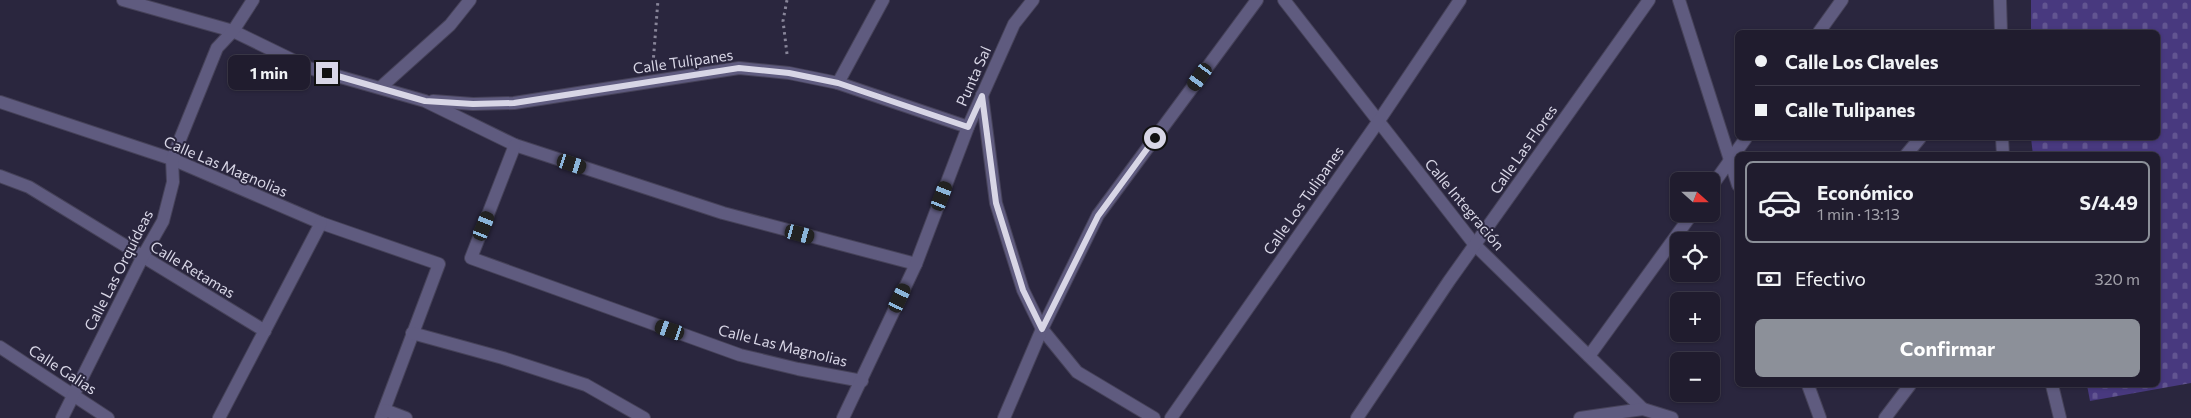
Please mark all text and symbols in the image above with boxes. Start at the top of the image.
street label: Punta Sal [952,43,994,109]
street label: Calle Tulipanes [632,45,734,77]
text: Calle Los Claveles [1785,50,1939,73]
callout: 1 min [227,56,310,90]
car [1185,60,1214,94]
route end [316,62,338,84]
text: 1 min [250,63,288,82]
text: Calle Tulipanes [1785,98,1915,121]
street label: Calle Las Flores [1486,101,1560,197]
route start [1144,127,1166,149]
street label: Calle Las Magnolias [161,132,291,200]
street label: Calle Los Tulipanes [1259,142,1347,258]
car [555,152,588,176]
street label: Calle Integración [1421,155,1509,253]
north arrow [1670,172,1720,222]
map controls [1670,172,1720,402]
car [929,179,954,213]
icon: car [1757,180,1802,225]
text: Económico [1817,181,1914,204]
text: S/4.49 [2080,191,2138,214]
text: 1 min · 13:13 [1817,204,1900,223]
street label: Calle Las Orquídeas [80,207,156,333]
car [471,209,496,243]
car [783,223,816,245]
button: locate [1670,232,1720,282]
street label: Calle Retamas [147,237,239,301]
icon: cash [1755,265,1783,293]
text: Efectivo [1795,267,1866,290]
text: 320 m [2095,269,2140,288]
car [886,281,913,315]
button: + [1670,292,1720,342]
car [653,318,686,342]
button: Confirmar [1755,319,2140,377]
street label: Calle Las Magnolias [716,320,850,370]
street label: Calle Galias [26,340,101,398]
button: − [1670,352,1720,402]

